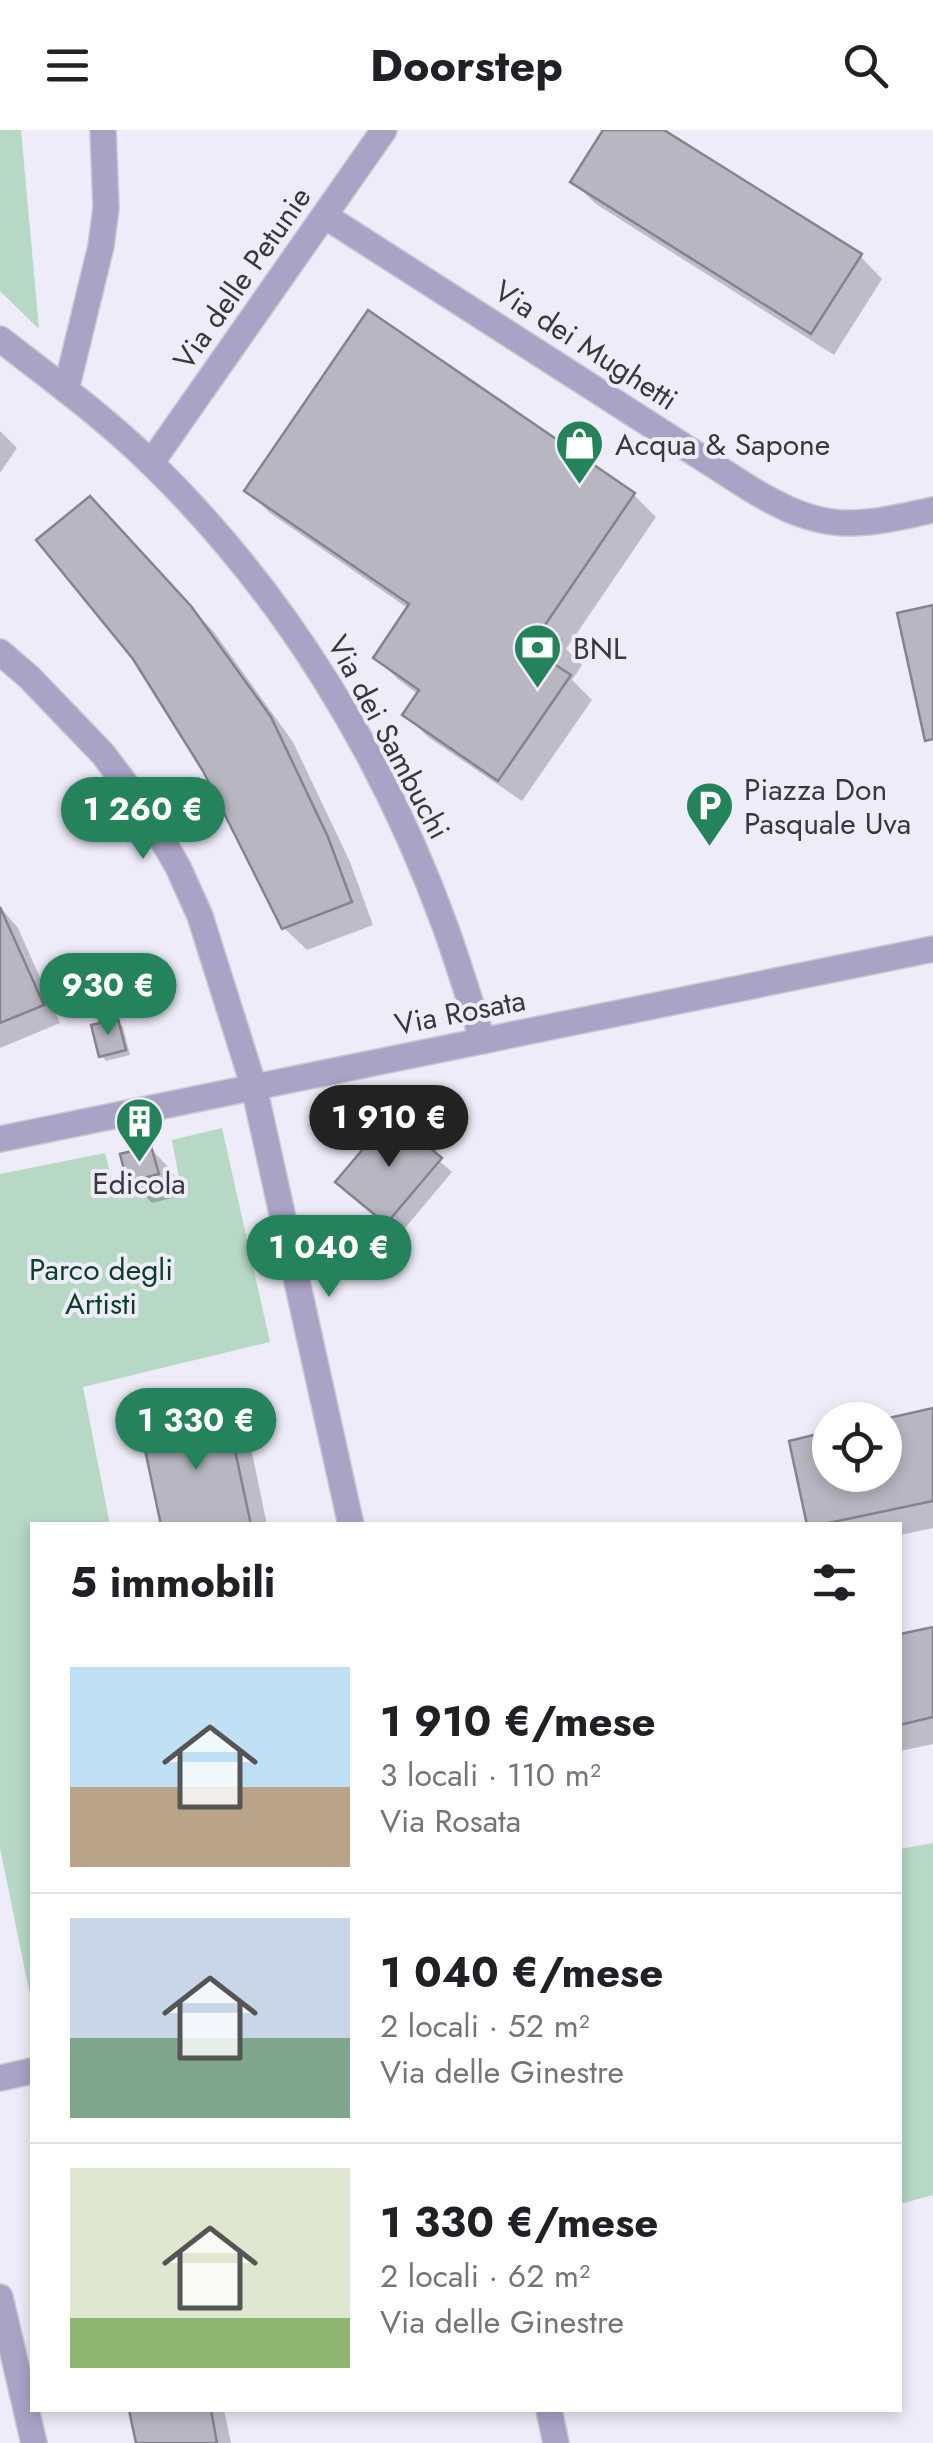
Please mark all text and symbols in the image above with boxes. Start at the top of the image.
text: Doorstep [370,33,563,98]
icon: menu [40,38,95,93]
icon: search [838,38,893,93]
street label: Via delle Petunie [163,178,321,378]
street label: Via dei Mughetti [486,270,686,420]
shop icon: Acqua & Sapone [554,418,606,486]
place label: Acqua & Sapone [615,423,830,466]
bank icon: BNL [512,622,564,690]
street label: Via dei Sambuchi [317,627,461,847]
place label: BNL [573,627,627,670]
place label: Piazza Don Pasquale Uva [744,768,911,845]
pin: 1 260 € [51,777,235,862]
parking icon: Piazza Don Pasquale Uva [683,780,735,848]
text: 1 260 € [83,786,203,832]
pin: 930 € [38,953,178,1038]
text: 930 € [61,962,155,1008]
street label: Via Rosata [391,978,529,1046]
pin: 1 910 € [297,1085,481,1170]
text: 1 910 € [331,1094,447,1140]
building icon: Edicola [113,1096,165,1164]
place label: Edicola [92,1162,186,1205]
pin: 1 040 € [237,1215,421,1300]
text: 1 040 € [268,1224,390,1270]
park label: Parco degli Artisti [29,1248,173,1325]
pin: 1 330 € [104,1388,288,1473]
text: 1 330 € [137,1397,255,1443]
map controls [812,1402,902,1492]
button: locate [812,1402,902,1492]
text: 5 immobili [70,1552,275,1613]
icon: filters [807,1555,862,1610]
text: 1 910 €/mese [380,1691,656,1752]
icon: home [150,1707,270,1827]
text: 3 locali · 110 m² [380,1752,601,1798]
text: Via Rosata [380,1798,521,1844]
text: 1 040 €/mese [380,1942,663,2003]
icon: home [150,1958,270,2078]
text: 2 locali · 52 m² [380,2003,590,2049]
text: Via delle Ginestre [380,2049,624,2095]
text: 1 330 €/mese [380,2192,658,2253]
icon: home [150,2208,270,2328]
text: 2 locali · 62 m² [380,2253,590,2299]
text: Via delle Ginestre [380,2299,624,2345]

